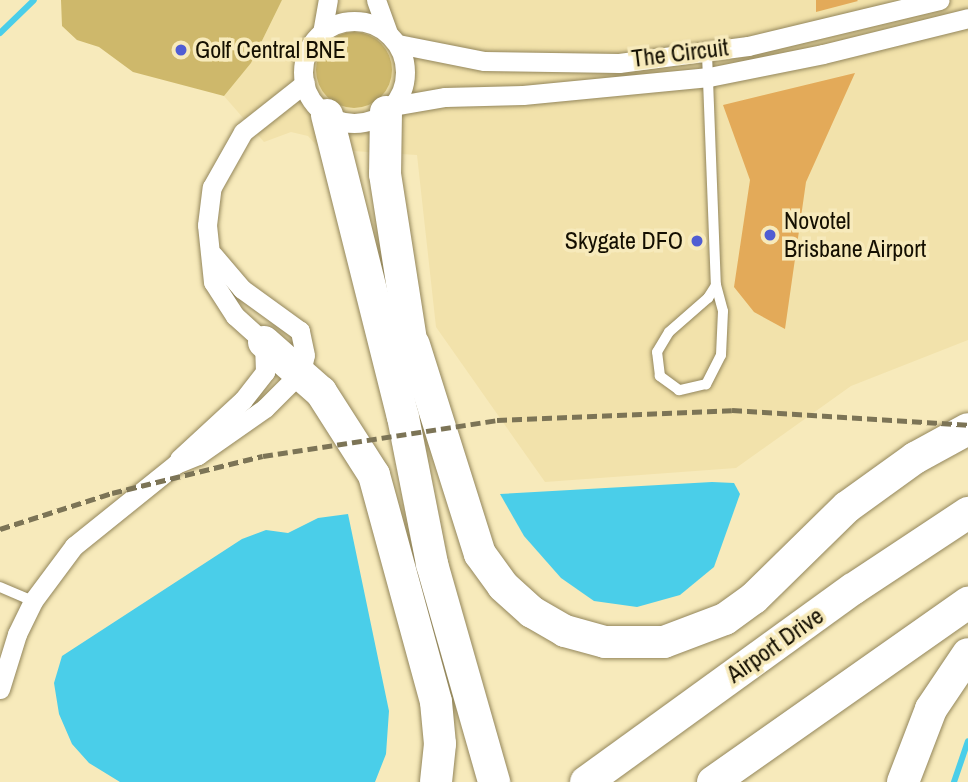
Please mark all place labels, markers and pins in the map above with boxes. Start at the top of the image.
place label: Golf Central BNE [195,36,346,64]
marker: Golf Central BNE [173,42,189,58]
place label: Novotel Brisbane Airport [784,207,927,263]
place label: Skygate DFO [565,227,683,255]
marker: Novotel Brisbane Airport [762,227,778,243]
marker: Skygate DFO [689,233,705,249]

